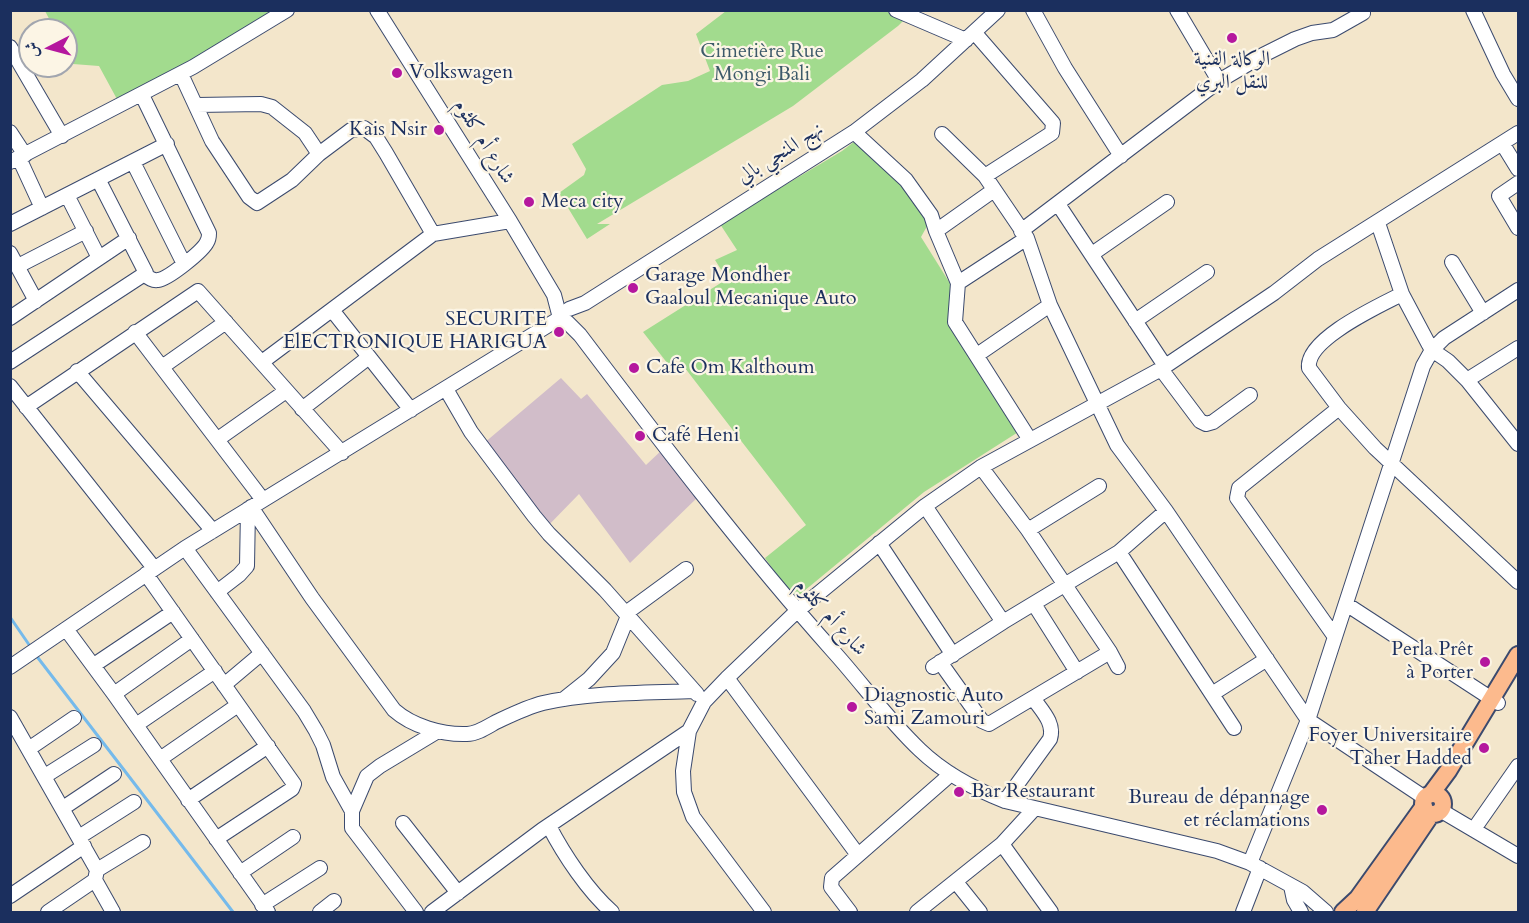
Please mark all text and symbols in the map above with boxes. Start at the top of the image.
north arrow [18,18,78,78]
marker: الوكالة الفنية للنقل البري [1225,31,1239,45]
park label: Cimetière Rue Mongi Bali [700,40,824,87]
text: ش [20,41,44,59]
place label: الوكالة الفنية للنقل البري [1194,48,1270,95]
place label: Volkswagen [409,61,513,85]
marker: Volkswagen [390,66,404,80]
street label: شارع أم كلثوم [448,95,518,189]
place label: Kais Nsir [349,118,427,142]
street label: نهج المنجي بالي [733,118,829,190]
marker: Kais Nsir [432,123,446,137]
place label: Meca city [541,190,624,214]
marker: Meca city [522,195,536,209]
place label: Garage Mondher Gaaloul Mecanique Auto [645,264,857,311]
marker: Garage Mondher Gaaloul Mecanique Auto [626,281,640,295]
place label: SECURITE ElECTRONIQUE HARIGUA [283,308,547,355]
marker: SECURITE ElECTRONIQUE HARIGUA [552,325,566,339]
place label: Cafe Om Kalthoum [646,356,815,380]
marker: Cafe Om Kalthoum [627,361,641,375]
place label: Café Heni [652,424,739,448]
marker: Café Heni [633,429,647,443]
street label: شارع أم كلثوم [789,574,871,662]
place label: Perla Prêt à Porter [1391,638,1473,685]
marker: Perla Prêt à Porter [1478,655,1492,669]
place label: Diagnostic Auto Sami Zamouri [864,684,1003,731]
marker: Diagnostic Auto Sami Zamouri [845,700,859,714]
place label: Foyer Universitaire Taher Hadded [1308,724,1472,771]
marker: Foyer Universitaire Taher Hadded [1477,741,1491,755]
place label: Bar Restaurant [971,780,1095,804]
marker: Bar Restaurant [952,785,966,799]
place label: Bureau de dépannage et réclamations [1128,786,1310,833]
marker: Bureau de dépannage et réclamations [1315,803,1329,817]

